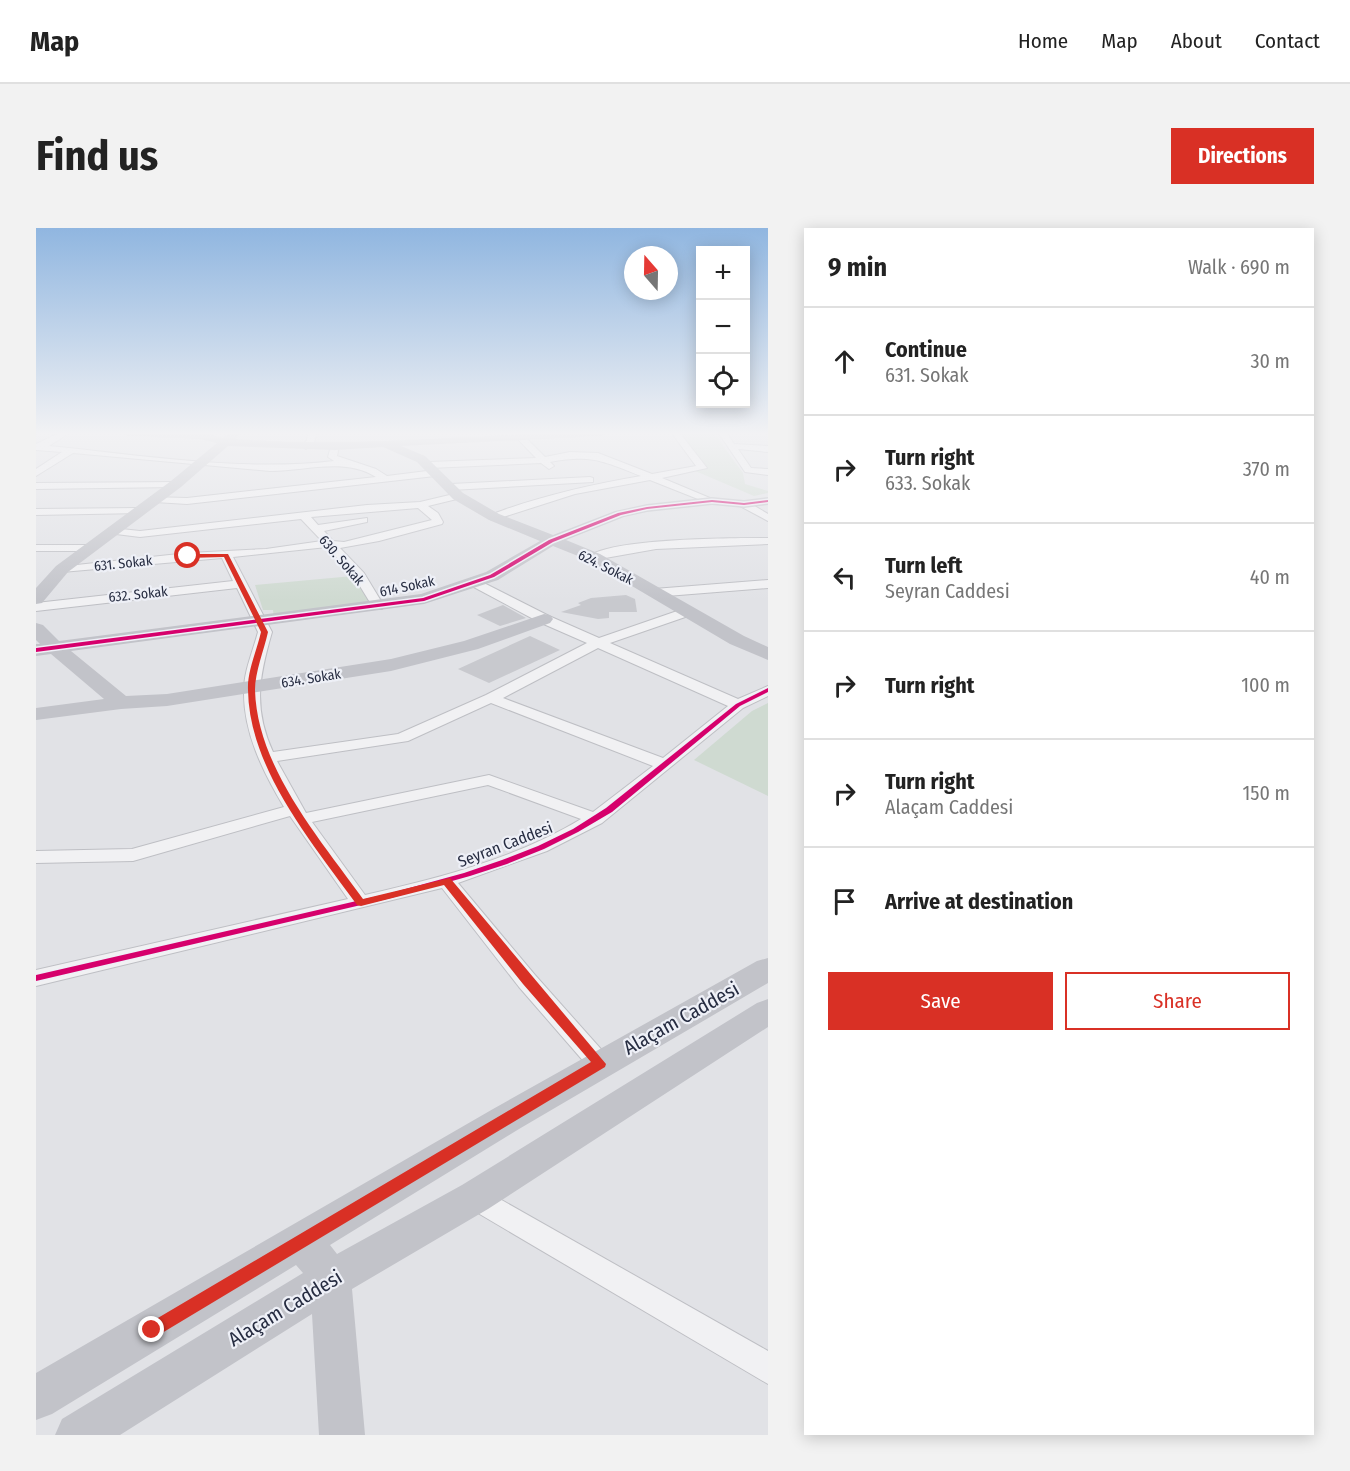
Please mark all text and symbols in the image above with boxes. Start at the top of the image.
text: Map [30,25,79,58]
text: Home [1018,28,1068,54]
text: Map [1101,28,1138,54]
text: About [1171,28,1222,54]
text: Contact [1255,28,1320,54]
button: Directions [1171,128,1314,184]
text: Find us [36,131,158,181]
north arrow [624,246,678,300]
map controls [696,246,750,408]
button: + [696,246,750,300]
text: 9 min [828,252,887,283]
text: Walk · 690 m [1188,255,1290,279]
button: − [696,300,750,354]
text: Continue [885,336,967,363]
icon: ahead [828,345,861,378]
text: 30 m [1250,349,1290,373]
button: locate [696,354,750,408]
text: 631. Sokak [885,363,969,387]
text: Turn right [885,444,974,471]
icon: right [828,453,861,486]
text: 370 m [1243,457,1290,481]
text: 633. Sokak [885,471,970,495]
street label: 630. Sokak [315,532,368,589]
route start [174,542,200,568]
street label: 624. Sokak [575,546,637,589]
street label: 631. Sokak [93,552,154,575]
text: Turn left [885,552,963,579]
icon: left [828,561,861,594]
text: 40 m [1250,565,1290,589]
street label: 614 Sokak [378,572,437,601]
text: Seyran Caddesi [885,579,1010,603]
street label: 632. Sokak [108,583,169,606]
street label: 634. Sokak [280,665,343,692]
icon: right [828,669,861,702]
text: Turn right [885,672,974,699]
text: 100 m [1241,673,1290,697]
text: Turn right [885,768,974,795]
icon: right [828,777,861,810]
text: 150 m [1243,781,1290,805]
text: Alaçam Caddesi [885,795,1013,819]
street label: Seyran Caddesi [455,818,555,871]
icon: arrive [828,885,861,918]
text: Arrive at destination [885,888,1073,915]
button: Save [828,972,1053,1030]
button: Share [1065,972,1290,1030]
street label: Alaçam Caddesi [619,976,743,1060]
street label: Alaçam Caddesi [224,1265,346,1351]
route end [138,1316,164,1342]

